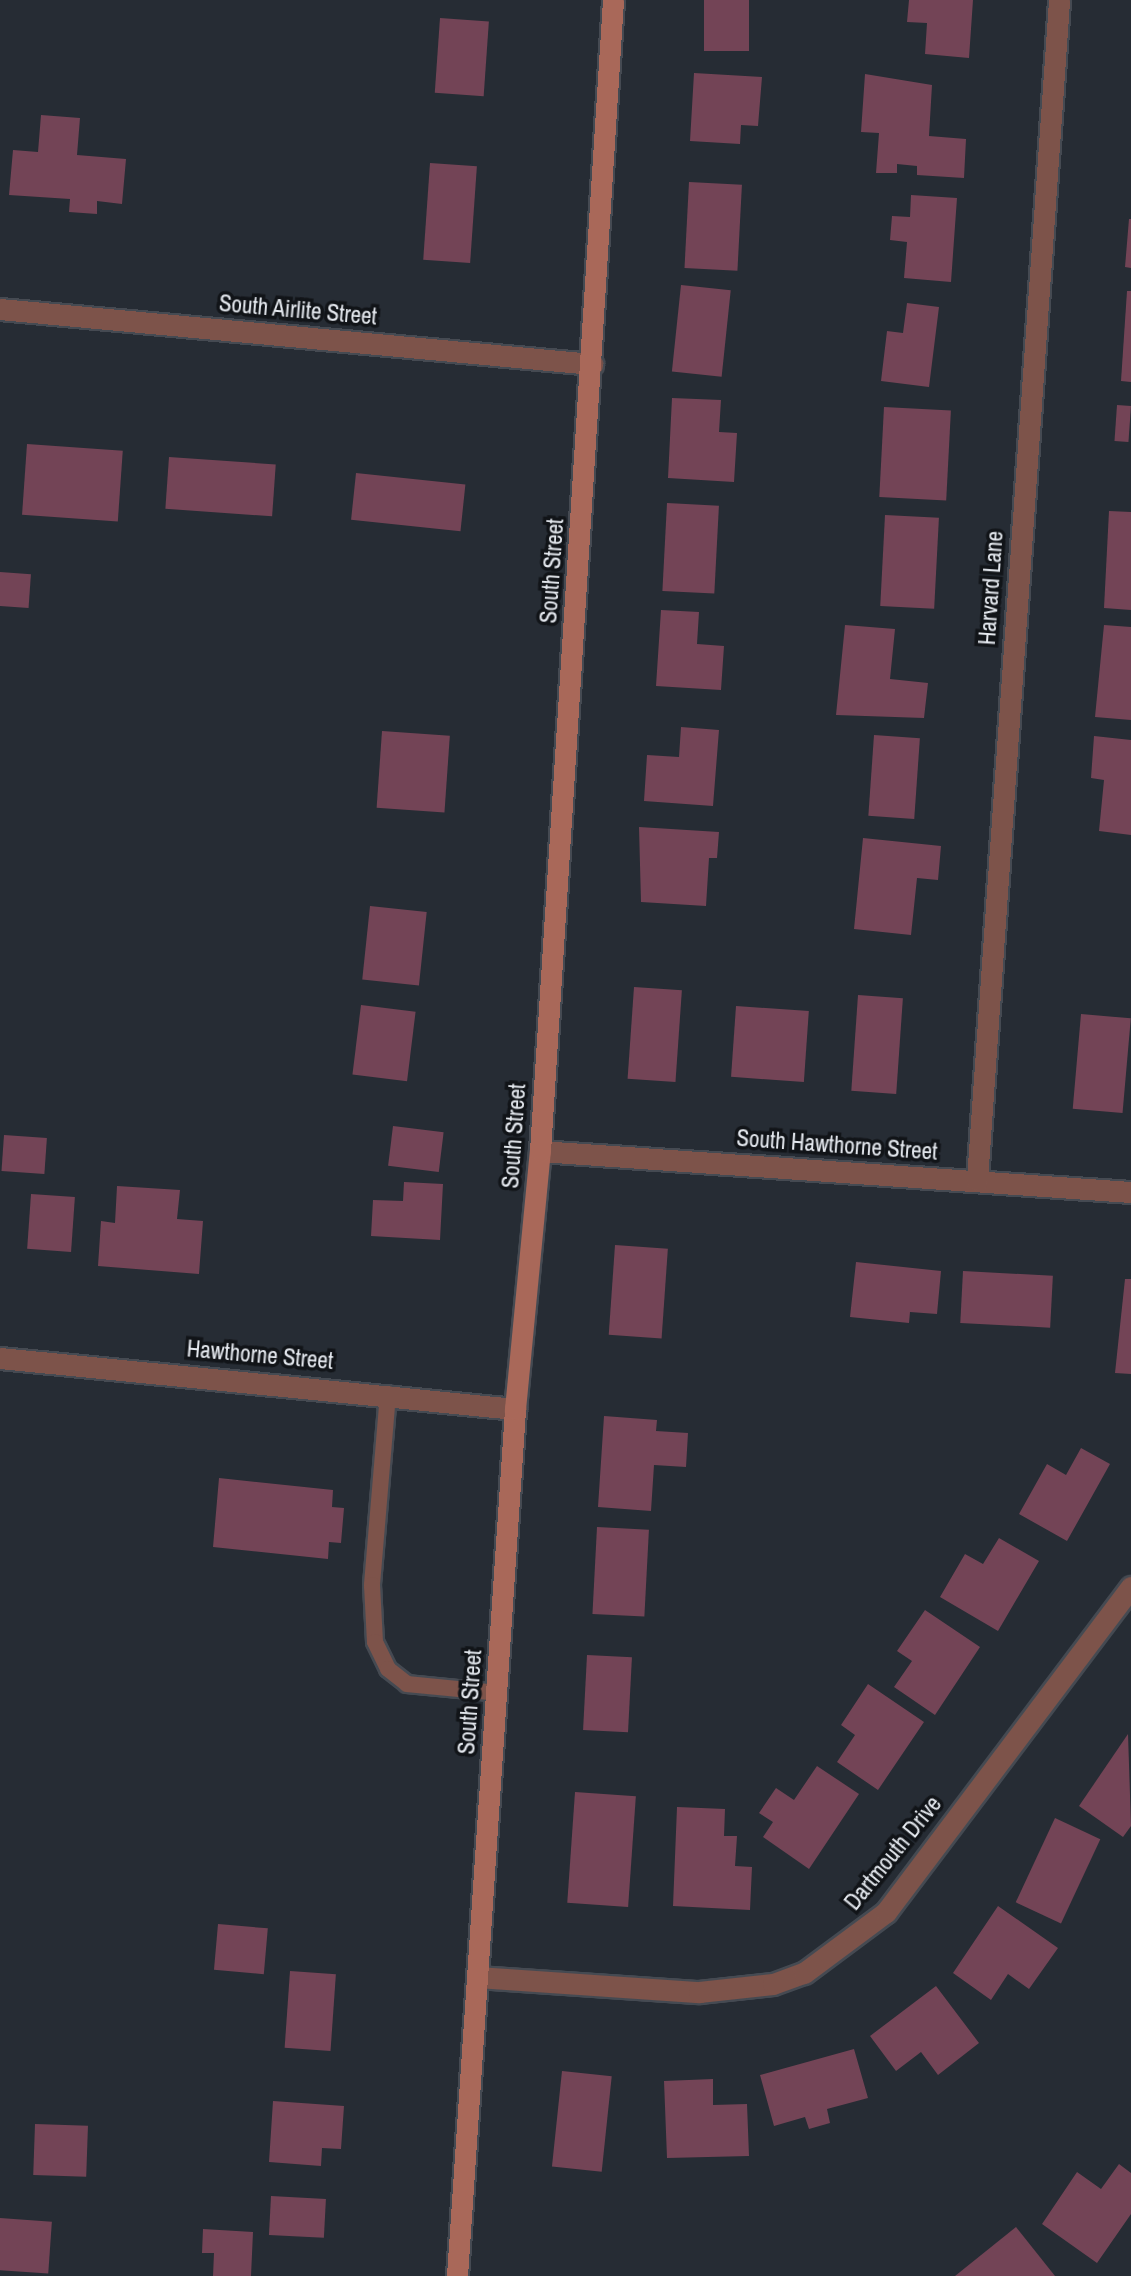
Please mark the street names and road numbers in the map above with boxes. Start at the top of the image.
street label: South Airlite Street [217,289,379,331]
street label: South Street [535,518,569,624]
street label: Harvard Lane [973,530,1009,646]
street label: South Street [497,1083,531,1189]
street label: South Hawthorne Street [736,1124,938,1166]
street label: Hawthorne Street [186,1335,334,1375]
street label: South Street [453,1649,487,1755]
street label: Dartmouth Drive [839,1791,947,1915]

